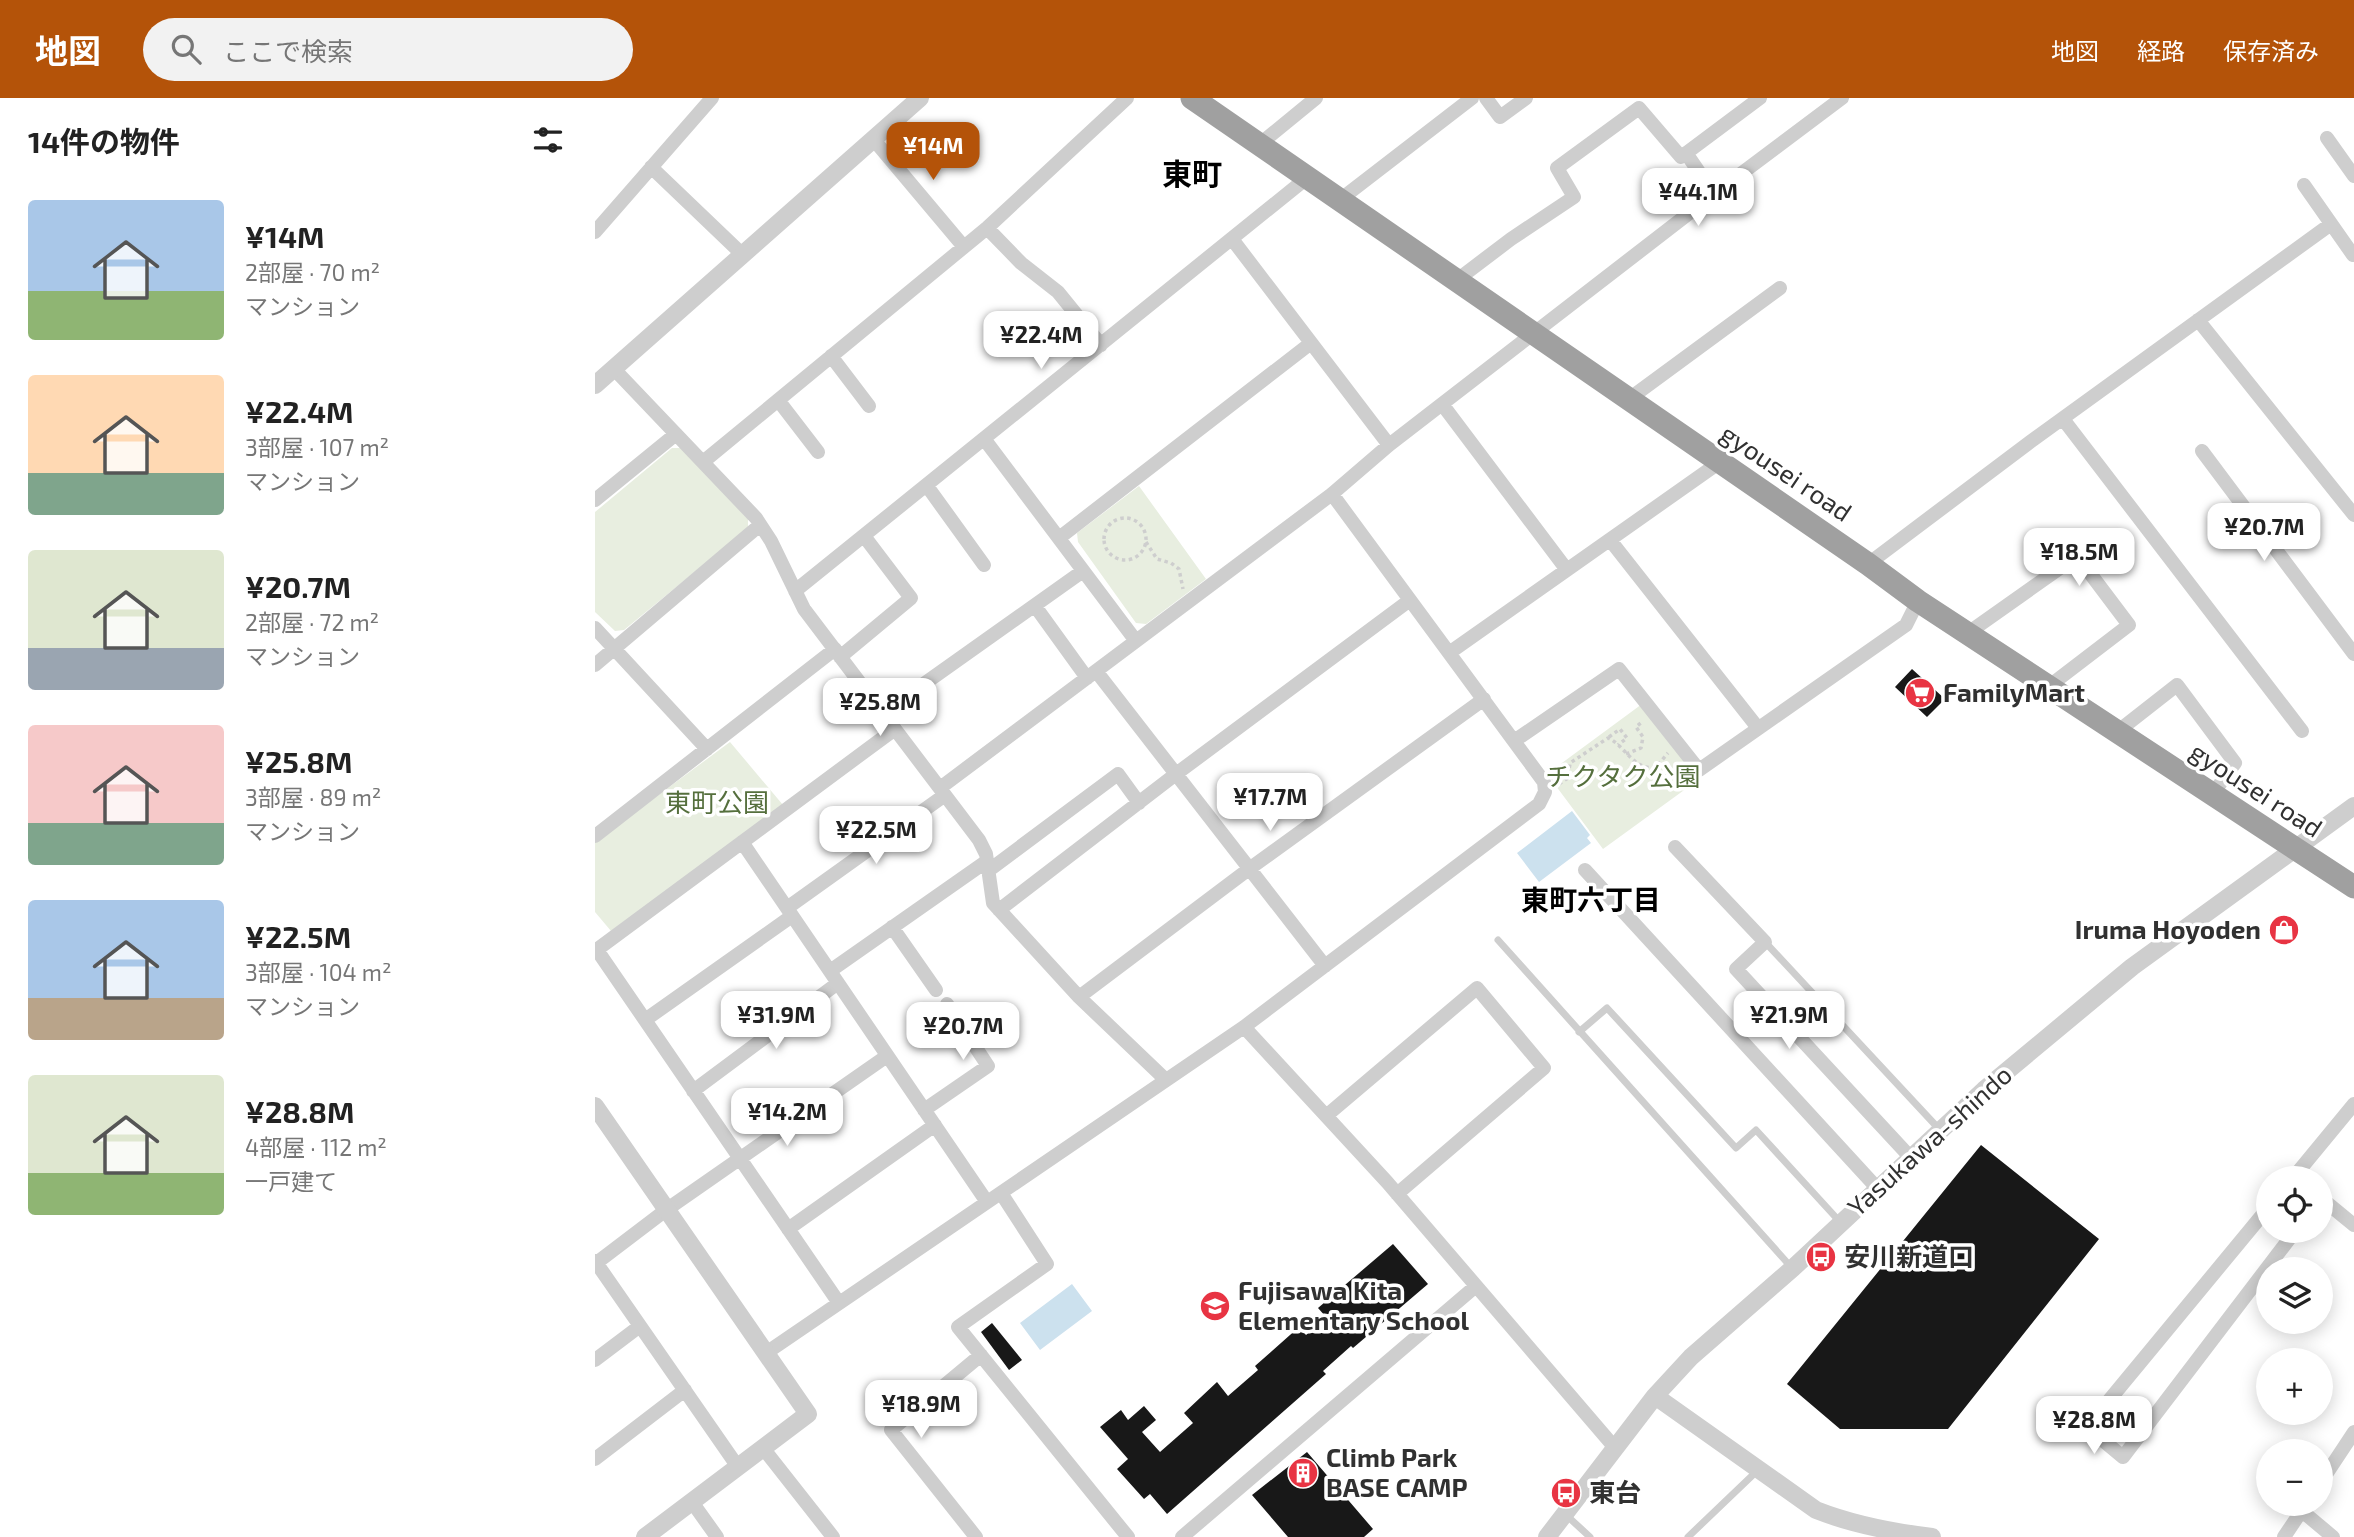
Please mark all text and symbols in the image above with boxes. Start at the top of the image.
search box [143,18,633,81]
text: 地図 [35,30,101,70]
icon: search [167,30,205,68]
text: ここで検索 [223,35,353,66]
text: 地図 [2051,36,2099,65]
text: 経路 [2137,36,2185,65]
text: 保存済み [2223,36,2319,65]
icon: filters [529,121,567,159]
pin: ¥14M [892,122,974,182]
text: 14件の物件 [28,123,180,159]
text: ¥14M [903,131,963,159]
district label: 東町 [1162,155,1222,191]
pin: ¥44.1M [1641,169,1755,228]
text: ¥44.1M [1658,177,1738,205]
text: ¥14M [245,218,324,254]
icon: home [84,228,168,312]
text: 2部屋 · 70 m² [245,258,380,286]
text: マンション [245,292,360,320]
pin: ¥22.4M [984,312,1098,371]
text: ¥22.4M [999,320,1083,348]
text: ¥22.4M [245,393,354,429]
icon: home [84,403,168,487]
street label: gyousei road [1716,417,1858,527]
text: 3部屋 · 107 m² [245,433,389,461]
text: マンション [245,467,360,495]
pin: ¥20.7M [2207,504,2321,563]
text: ¥20.7M [2223,512,2305,540]
pin: ¥18.5M [2022,528,2136,588]
text: ¥18.5M [2040,537,2118,565]
text: ¥20.7M [245,568,351,604]
icon: home [84,578,168,662]
text: 2部屋 · 72 m² [245,608,379,636]
text: マンション [245,642,360,670]
supermarket icon: FamilyMart [1903,676,1937,710]
place label: FamilyMart [1943,676,2085,708]
pin: ¥25.8M [823,678,937,738]
text: ¥25.8M [839,687,921,715]
street label: gyousei road [2185,735,2329,843]
text: ¥25.8M [245,743,352,779]
icon: home [84,753,168,837]
park label: チクタク公園 [1546,760,1700,791]
pin: ¥17.7M [1213,774,1327,833]
text: ¥17.7M [1233,782,1307,810]
text: 3部屋 · 89 m² [245,783,381,811]
park label: 東町公園 [665,786,769,817]
pin: ¥22.5M [819,806,933,866]
text: ¥22.5M [835,815,917,843]
text: マンション [245,817,360,845]
district label: 東町六丁目 [1521,882,1661,916]
place label: Iruma Hoyoden [2075,913,2261,945]
shop icon: Iruma Hoyoden [2267,913,2301,947]
text: ¥22.5M [245,918,351,954]
icon: home [84,928,168,1012]
text: 3部屋 · 104 m² [245,958,391,986]
text: マンション [245,992,360,1020]
pin: ¥31.9M [719,992,833,1051]
pin: ¥21.9M [1732,992,1846,1051]
text: ¥31.9M [737,1000,815,1028]
text: ¥21.9M [1750,1000,1828,1028]
pin: ¥20.7M [906,1002,1020,1062]
text: ¥20.7M [922,1011,1004,1039]
street label: Yasukawa-shindo [1841,1058,2017,1222]
pin: ¥14.2M [730,1088,844,1148]
text: ¥28.8M [245,1093,355,1129]
text: ¥14.2M [747,1097,827,1125]
icon: home [84,1103,168,1187]
text: 4部屋 · 112 m² [245,1133,387,1161]
map controls [2256,1166,2333,1516]
button: locate [2256,1166,2333,1243]
text: 一戸建て [245,1167,337,1195]
bus stop icon: 安川新道口 [1804,1240,1838,1274]
place label: 安川新道口 [1844,1240,1974,1271]
button: layers [2256,1257,2333,1334]
place label: Fujisawa Kita Elementary School [1238,1274,1470,1336]
school or university icon: Fujisawa Kita Elementary School [1198,1289,1232,1323]
button: + [2256,1348,2333,1425]
pin: ¥18.9M [864,1380,978,1440]
text: ¥18.9M [881,1389,961,1417]
pin: ¥28.8M [2037,1396,2151,1456]
text: ¥28.8M [2052,1405,2136,1433]
button: − [2256,1439,2333,1516]
place label: Climb Park BASE CAMP [1326,1441,1468,1502]
building icon: Climb Park BASE CAMP [1286,1456,1320,1490]
bus stop icon: 東台 [1549,1476,1583,1510]
place label: 東台 [1589,1476,1641,1507]

